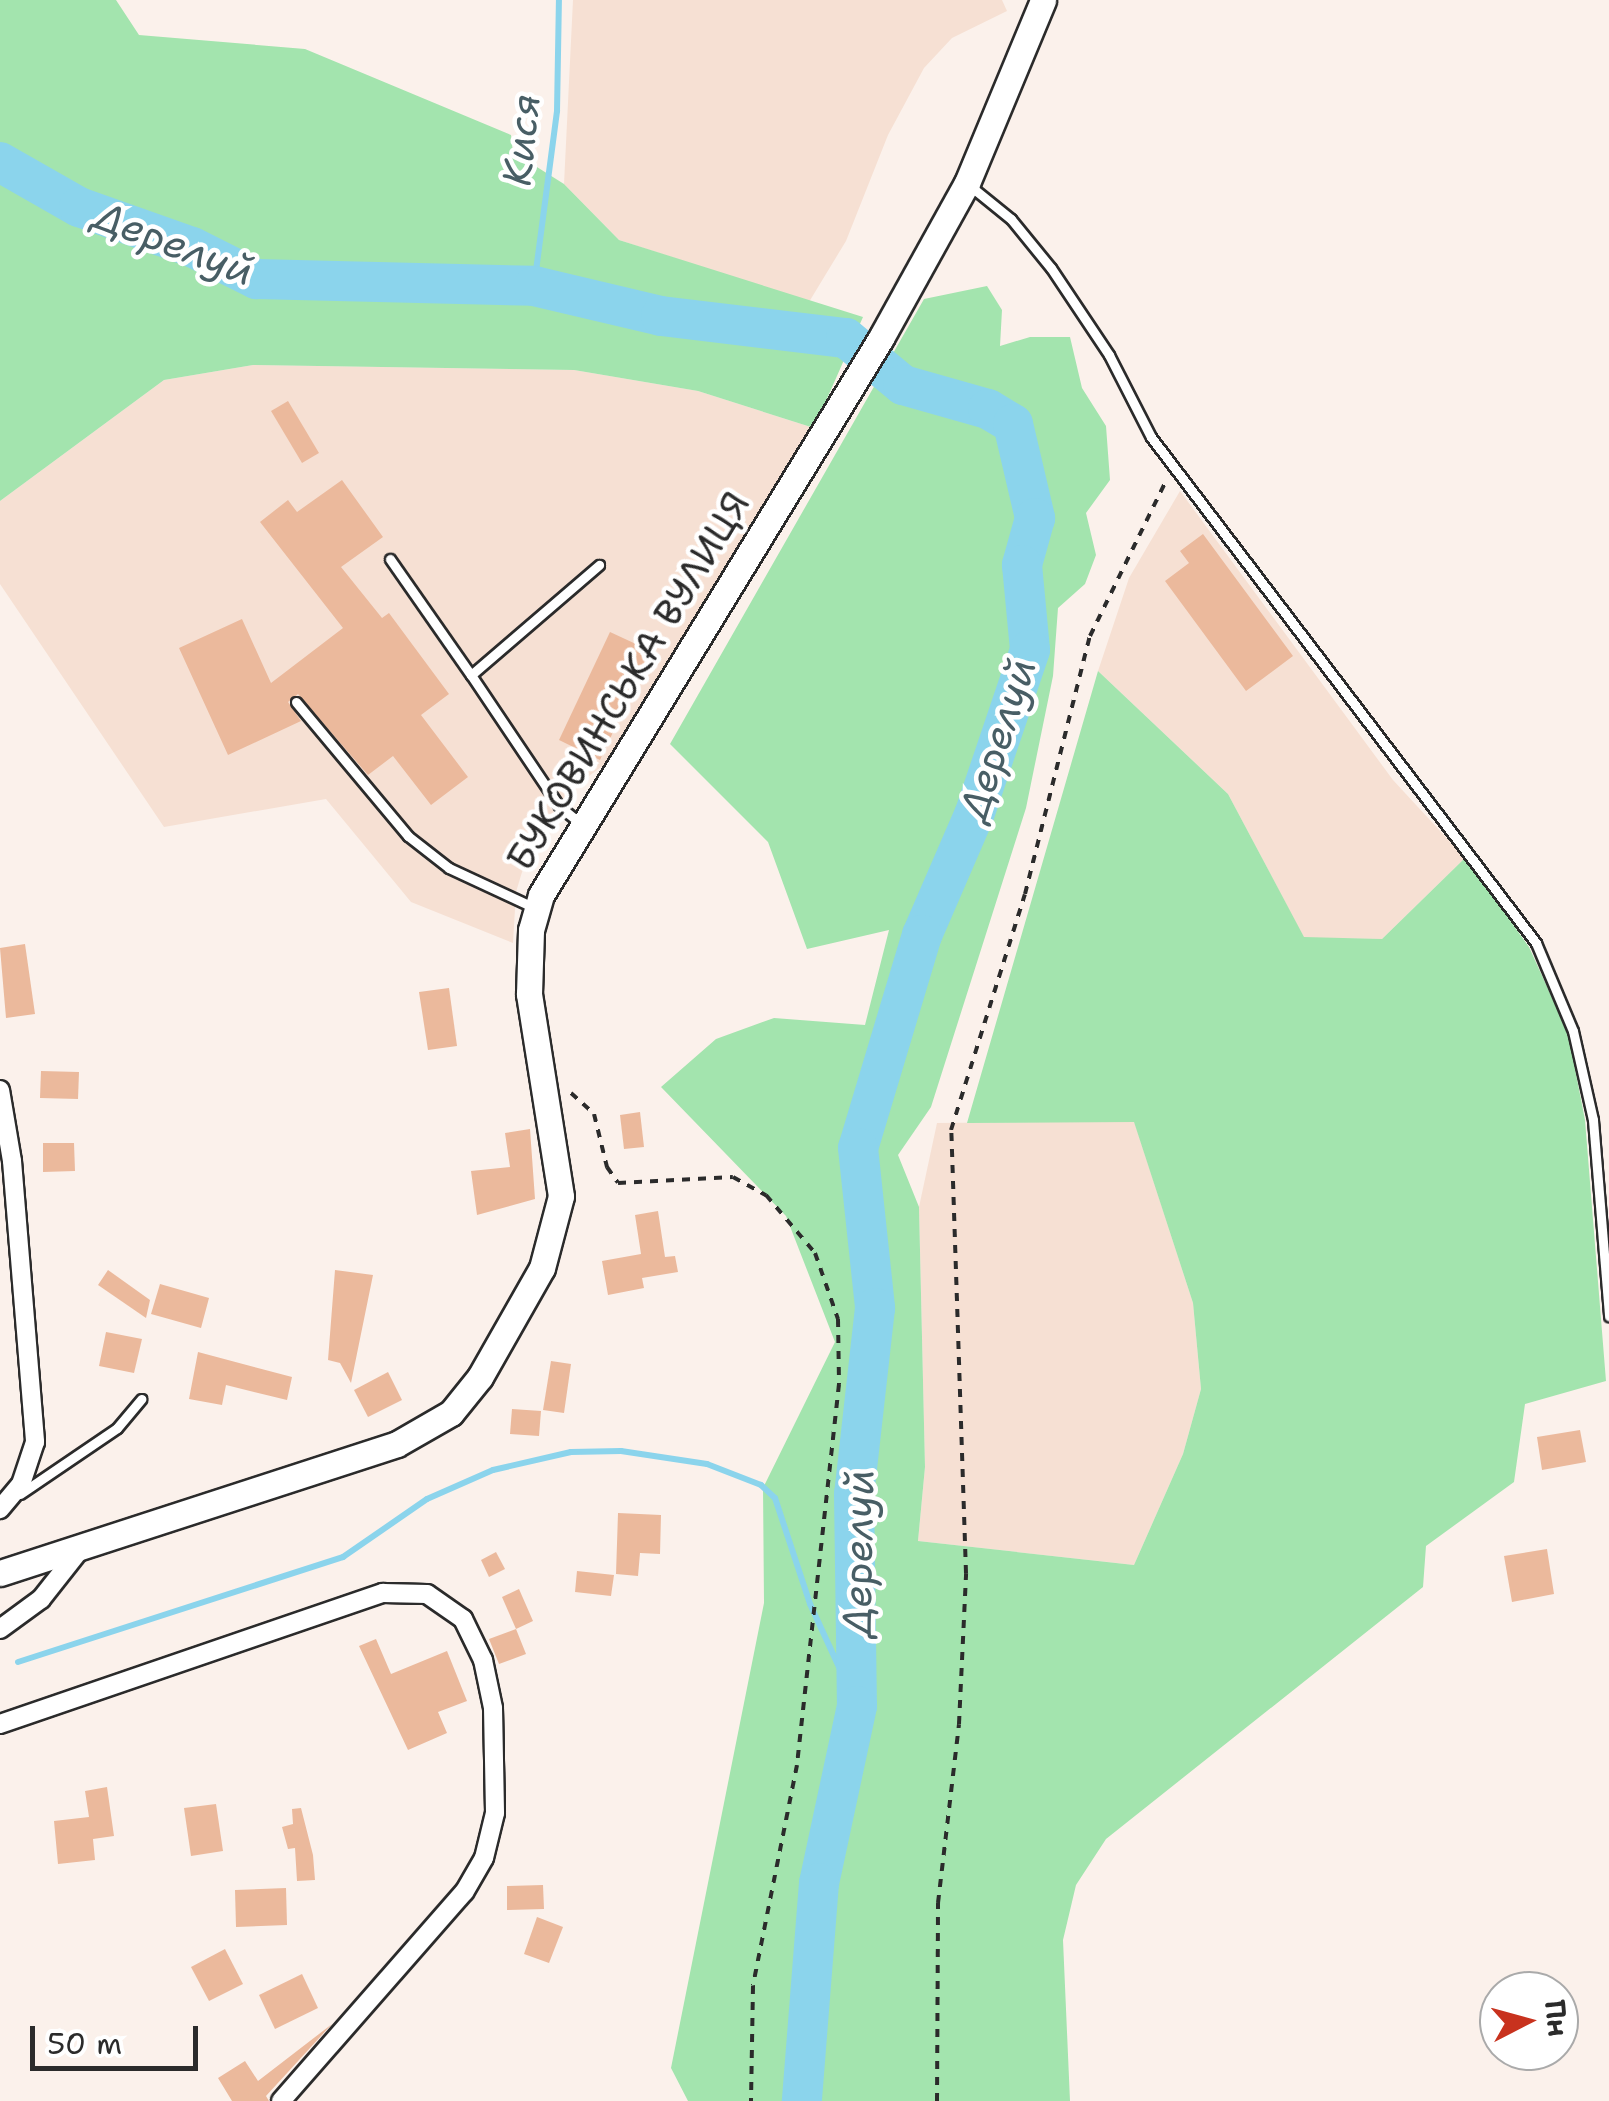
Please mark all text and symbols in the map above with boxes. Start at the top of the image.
water label: Кися [492,92,550,188]
water label: Дерелуй [87,191,261,295]
street label: БУКОВИНСЬКА ВУЛИЦЯ [497,483,759,879]
water label: Дерелуй [948,652,1046,826]
water label: Дерелуй [833,1469,883,1637]
north arrow [1479,1971,1579,2071]
text: Пн [1536,1998,1578,2038]
scale bar [35,2006,202,2068]
text: 50 m [47,2023,122,2064]

